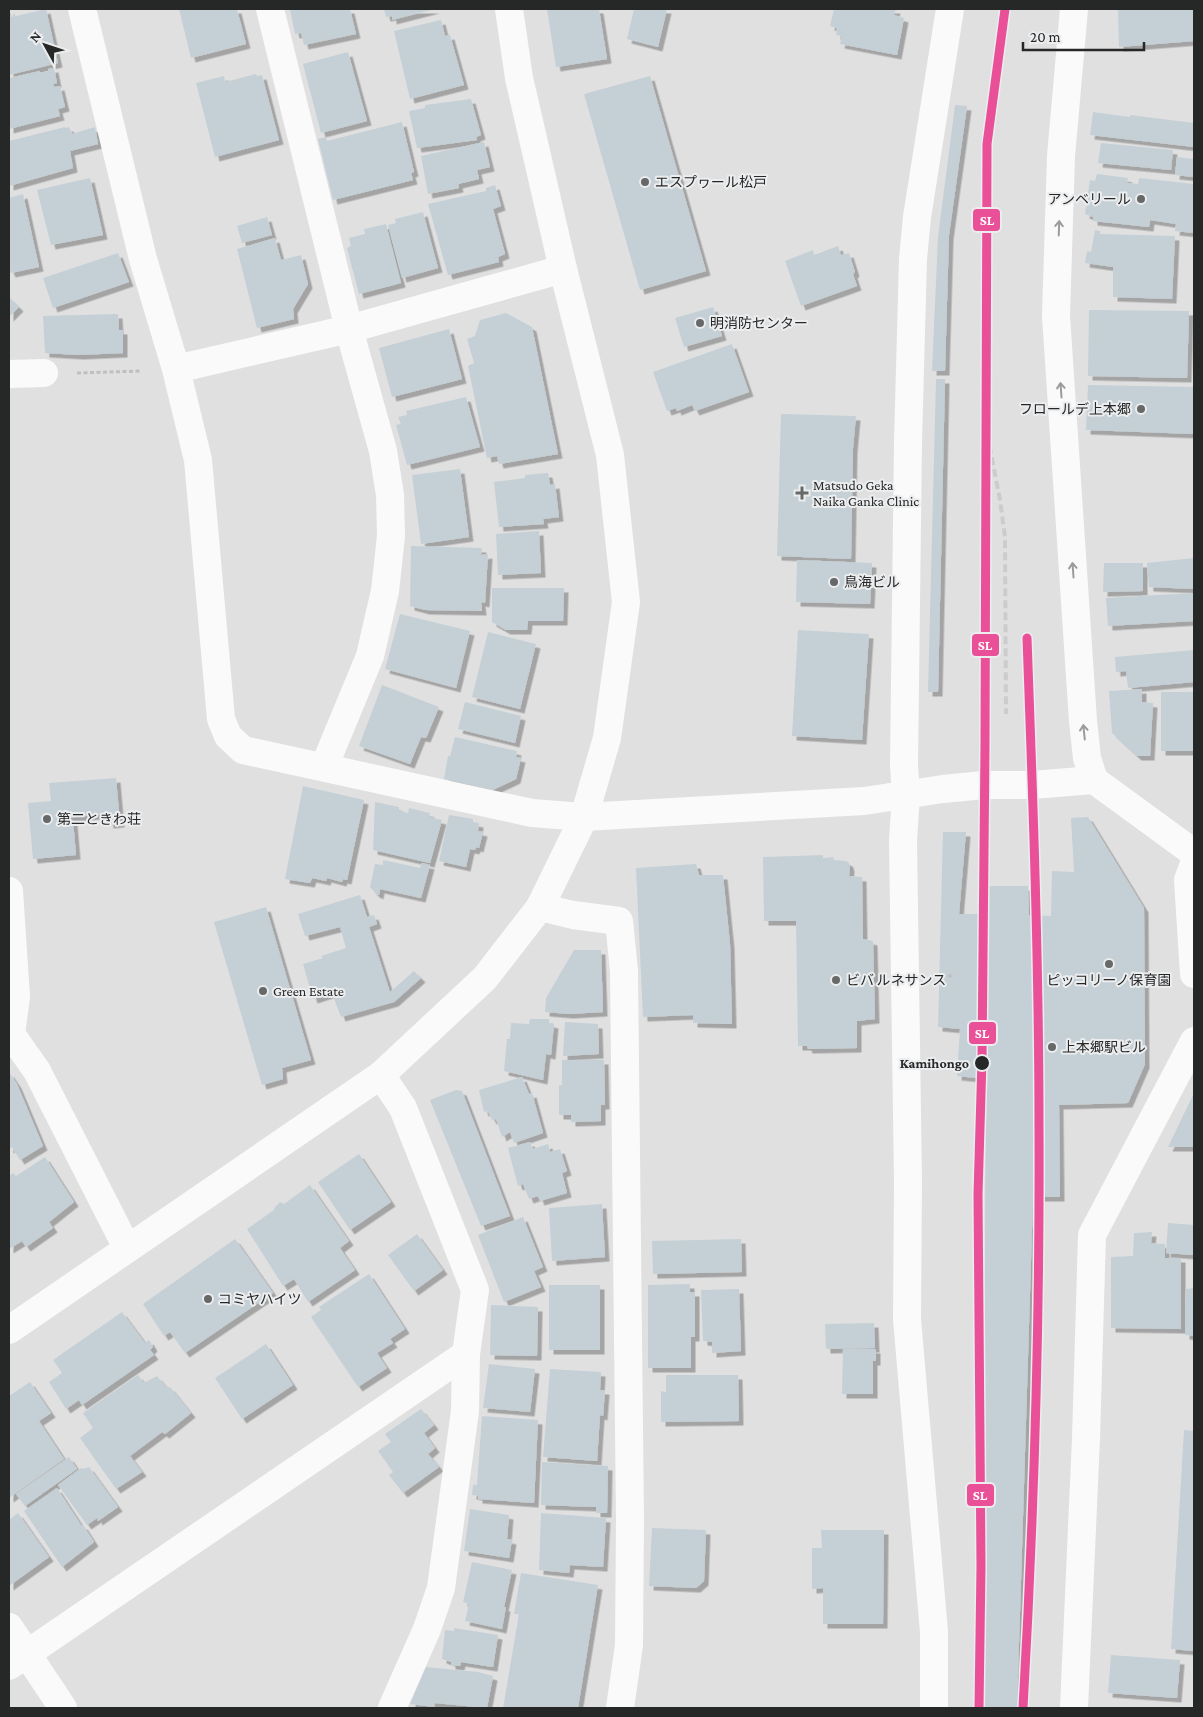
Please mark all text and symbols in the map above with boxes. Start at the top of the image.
north arrow [20,20,70,70]
scale bar [1023,20,1144,52]
text: N [26,27,45,45]
text: 20 m [1030,29,1061,45]
place label: エスプヮール松戸 [655,174,767,190]
marker: エスプヮール松戸 [639,176,651,188]
place label: アンベリール [1048,191,1131,207]
marker: アンベリール [1135,193,1147,205]
line badge: SL [972,208,1001,232]
text: SL [980,212,995,228]
one-way arrow [1054,220,1063,236]
place label: 明消防センター [710,315,808,331]
marker: 明消防センター [694,317,706,329]
one-way arrow [1057,383,1066,399]
place label: フロールデ上本郷 [1019,401,1131,417]
marker: フロールデ上本郷 [1135,403,1147,415]
place label: Matsudo Geka Naika Ganka Clinic [813,477,919,509]
marker: Matsudo Geka Naika Ganka Clinic [795,486,809,500]
one-way arrow [1068,562,1078,578]
place label: 鳥海ビル [844,574,900,590]
marker: 鳥海ビル [828,576,840,588]
line badge: SL [971,633,1000,657]
text: SL [978,637,993,653]
one-way arrow [1079,724,1089,740]
place label: 第二ときわ荘 [57,811,141,827]
marker: 第二ときわ荘 [41,813,53,825]
marker: ピッコリーノ保育園 [1103,958,1115,970]
place label: ビバ ルネサンス [846,972,946,988]
place label: ピッコリーノ保育園 [1046,972,1172,988]
marker: ビバ ルネサンス [830,974,842,986]
place label: Green Estate [273,983,344,999]
marker: Green Estate [257,985,269,997]
line badge: SL [968,1021,997,1045]
text: SL [975,1025,990,1041]
place label: 上本郷駅ビル [1062,1039,1146,1055]
marker: 上本郷駅ビル [1046,1041,1058,1053]
marker: Kamihongo [973,1054,991,1072]
place label: Kamihongo [900,1055,969,1071]
place label: コミヤハイツ [218,1291,301,1307]
marker: コミヤハイツ [202,1293,214,1305]
line badge: SL [966,1483,995,1507]
text: SL [973,1487,988,1503]

